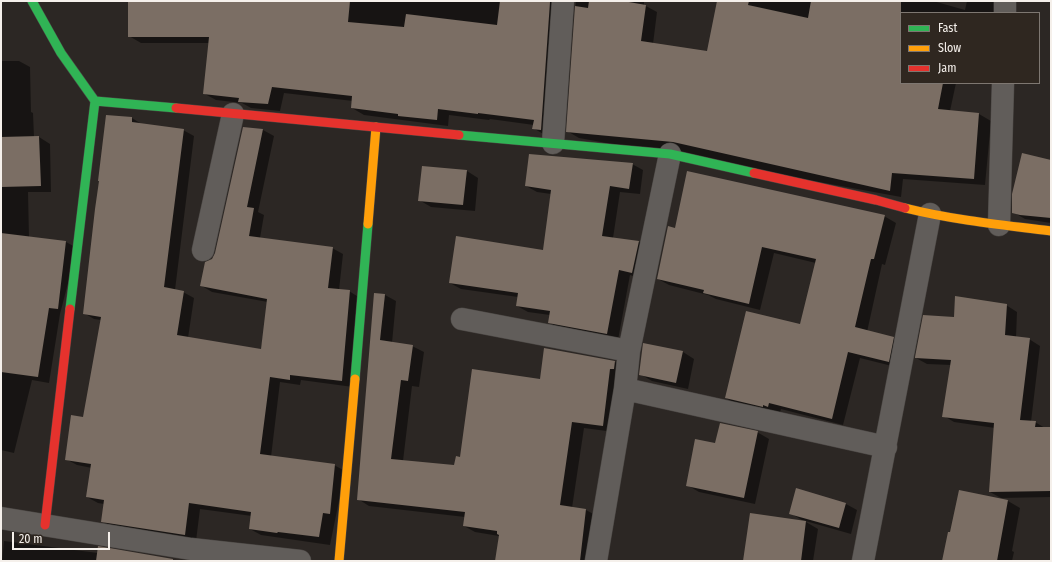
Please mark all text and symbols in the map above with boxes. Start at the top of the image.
legend [900,12,1040,84]
text: Fast [938,21,957,35]
text: Slow [938,41,961,55]
text: Jam [938,61,956,75]
scale bar [14,524,112,550]
text: 20 m [19,532,43,546]

